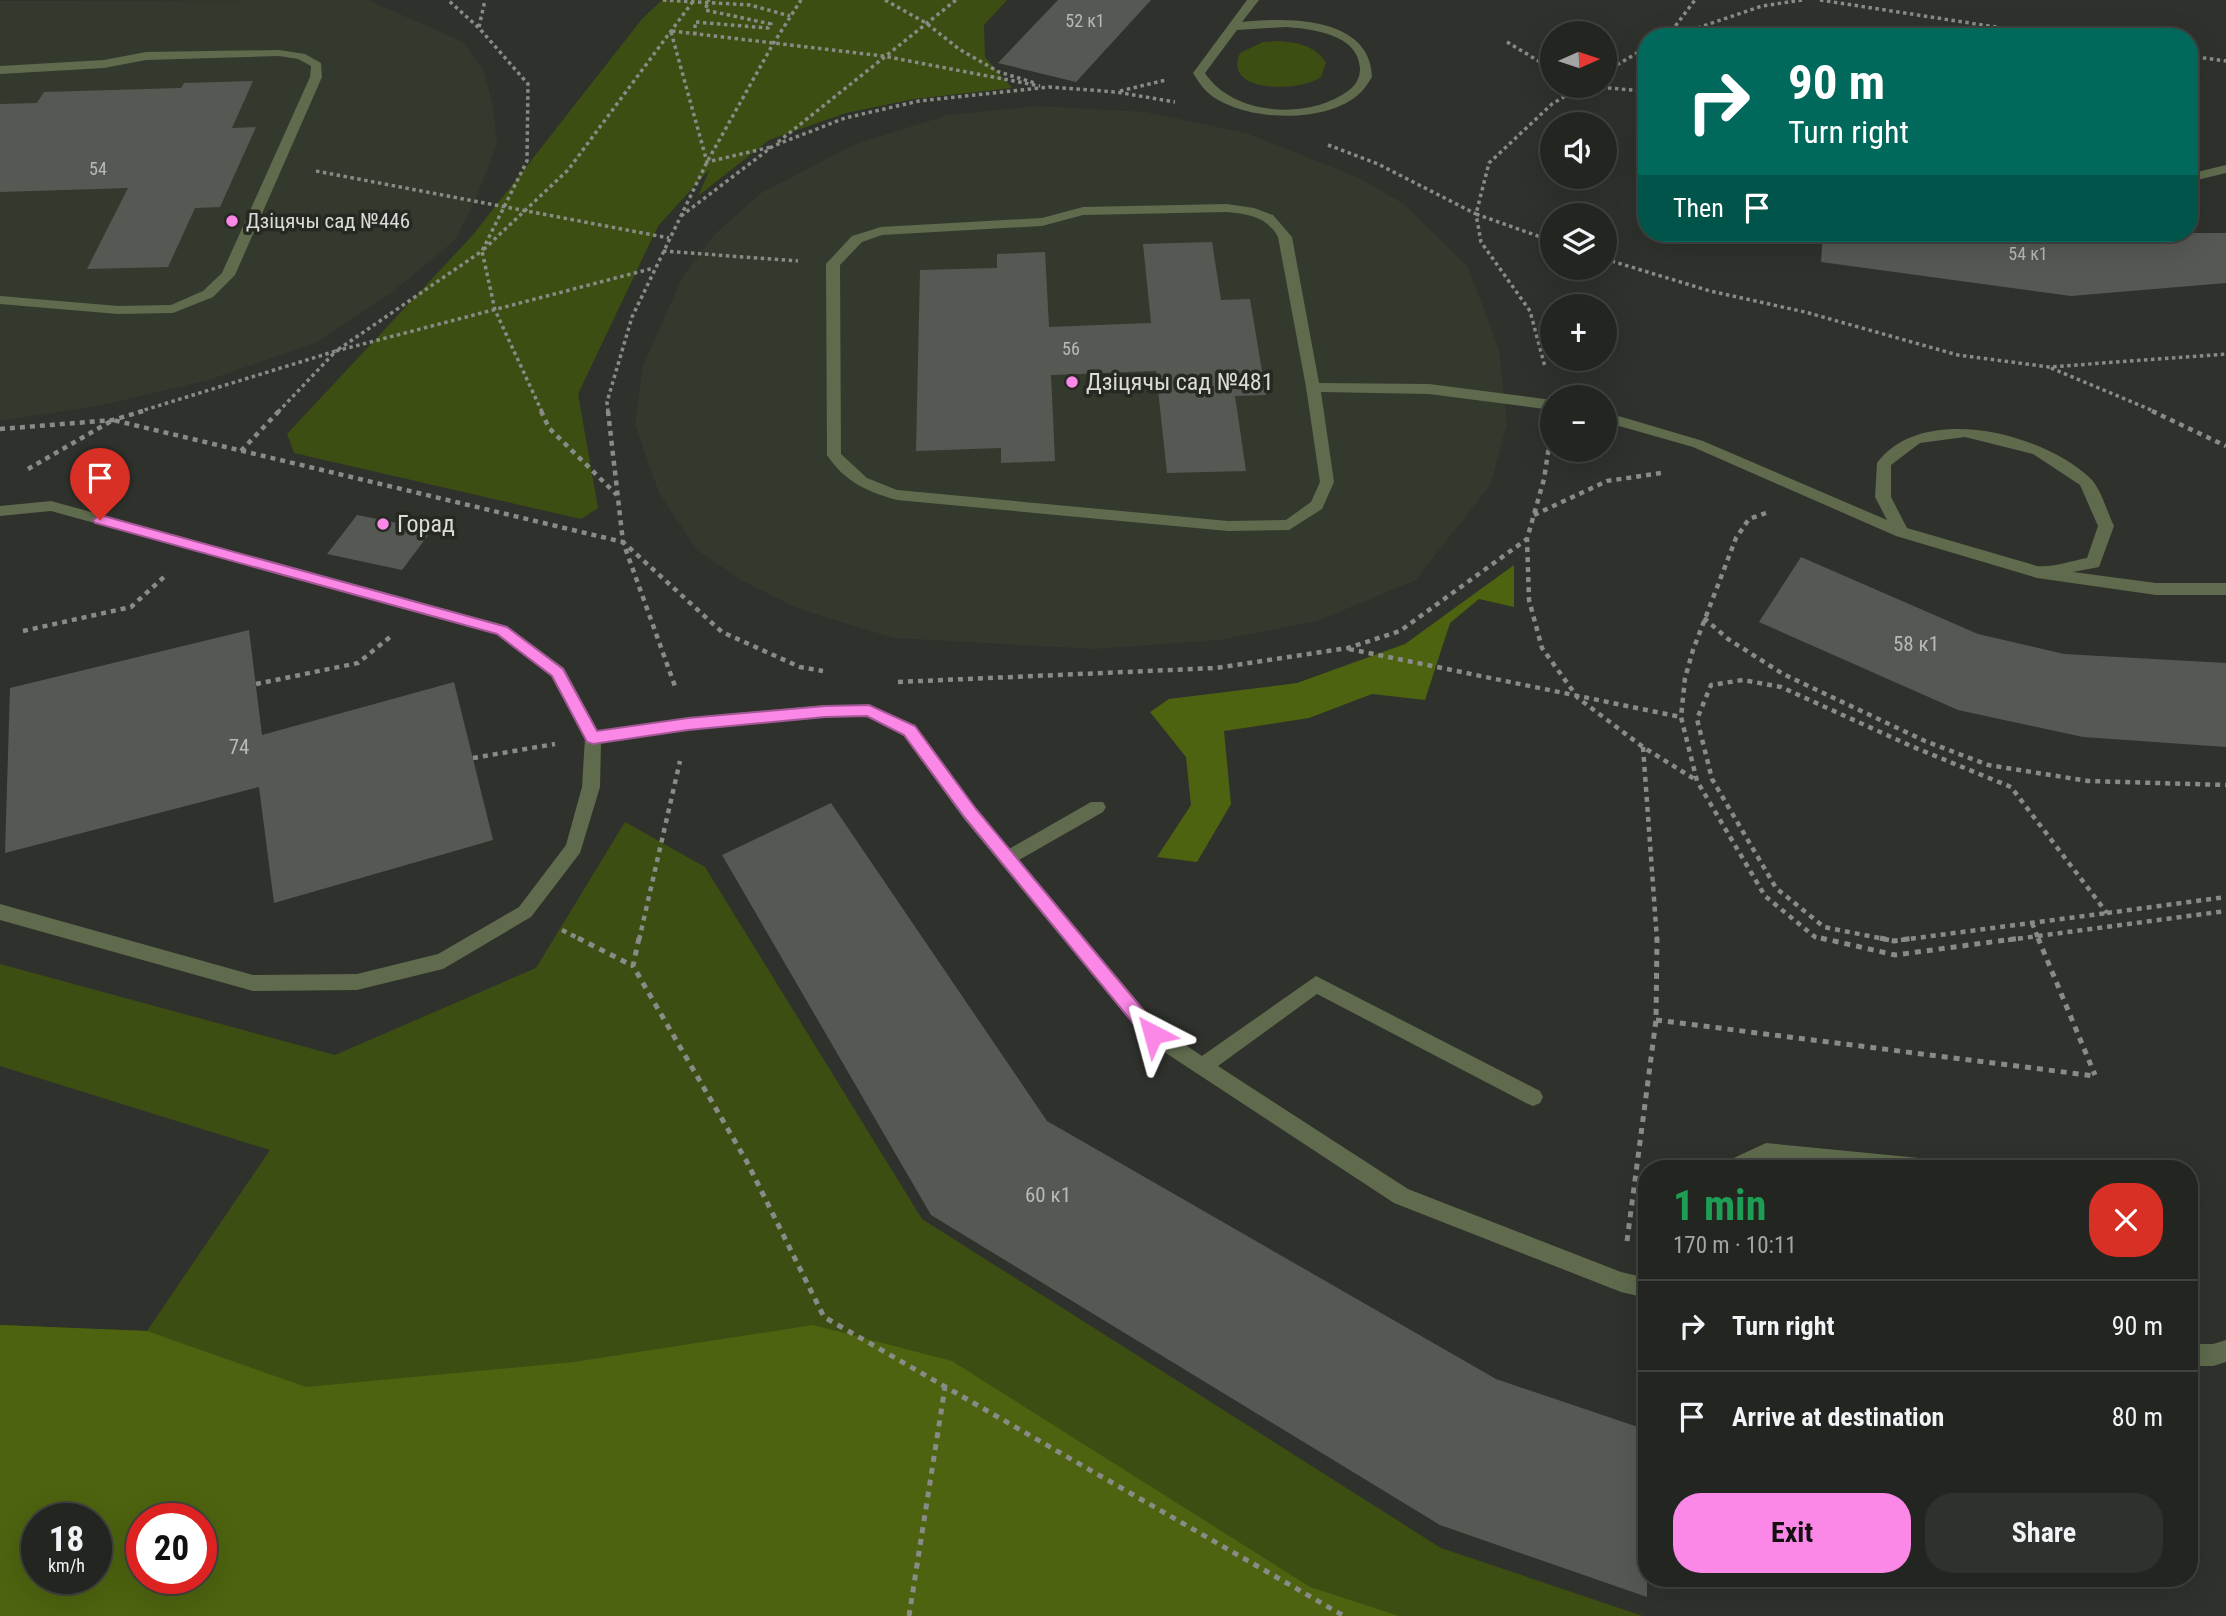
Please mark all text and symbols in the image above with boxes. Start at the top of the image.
house number: 52 к1 [1065,10,1105,31]
north arrow [1540,21,1617,98]
map controls [1540,21,1617,462]
text: 90 m [1788,54,1885,111]
icon: right [1673,56,1764,147]
button: sound [1540,112,1617,189]
text: Turn right [1788,113,1909,151]
house number: 54 [89,158,107,179]
icon: arrive [1738,189,1776,227]
text: Then [1673,193,1724,223]
button: layers [1540,203,1617,280]
place label: Дзіцячы сад №446 [246,209,410,233]
marker: Дзіцячы сад №446 [224,213,240,229]
house number: 54 к1 [2008,243,2048,264]
button: + [1540,294,1617,371]
house number: 56 [1062,338,1080,359]
place label: Дзіцячы сад №481 [1086,368,1274,396]
marker: Дзіцячы сад №481 [1064,374,1080,390]
button: − [1540,385,1617,462]
pin [70,448,130,520]
icon: arrive [81,459,119,497]
place label: Горад [397,510,455,538]
marker: Горад [375,516,391,532]
house number: 58 к1 [1893,632,1939,656]
house number: 74 [229,735,249,759]
position arrow [1116,997,1190,1071]
text: 1 min [1673,1181,1766,1230]
house number: 60 к1 [1025,1183,1071,1207]
button: close [2089,1183,2163,1257]
text: 170 m · 10:11 [1673,1232,1797,1259]
icon: right [1673,1307,1711,1345]
text: Turn right [1732,1311,1834,1341]
text: 90 m [2112,1311,2163,1341]
icon: arrive [1673,1398,1711,1436]
text: Arrive at destination [1732,1402,1944,1432]
text: 80 m [2112,1402,2163,1432]
button: Exit [1673,1493,1911,1573]
button: Share [1925,1493,2163,1573]
speed limit sign: 20 [126,1503,217,1594]
text: 18 [49,1519,84,1560]
text: km/h [48,1555,85,1576]

